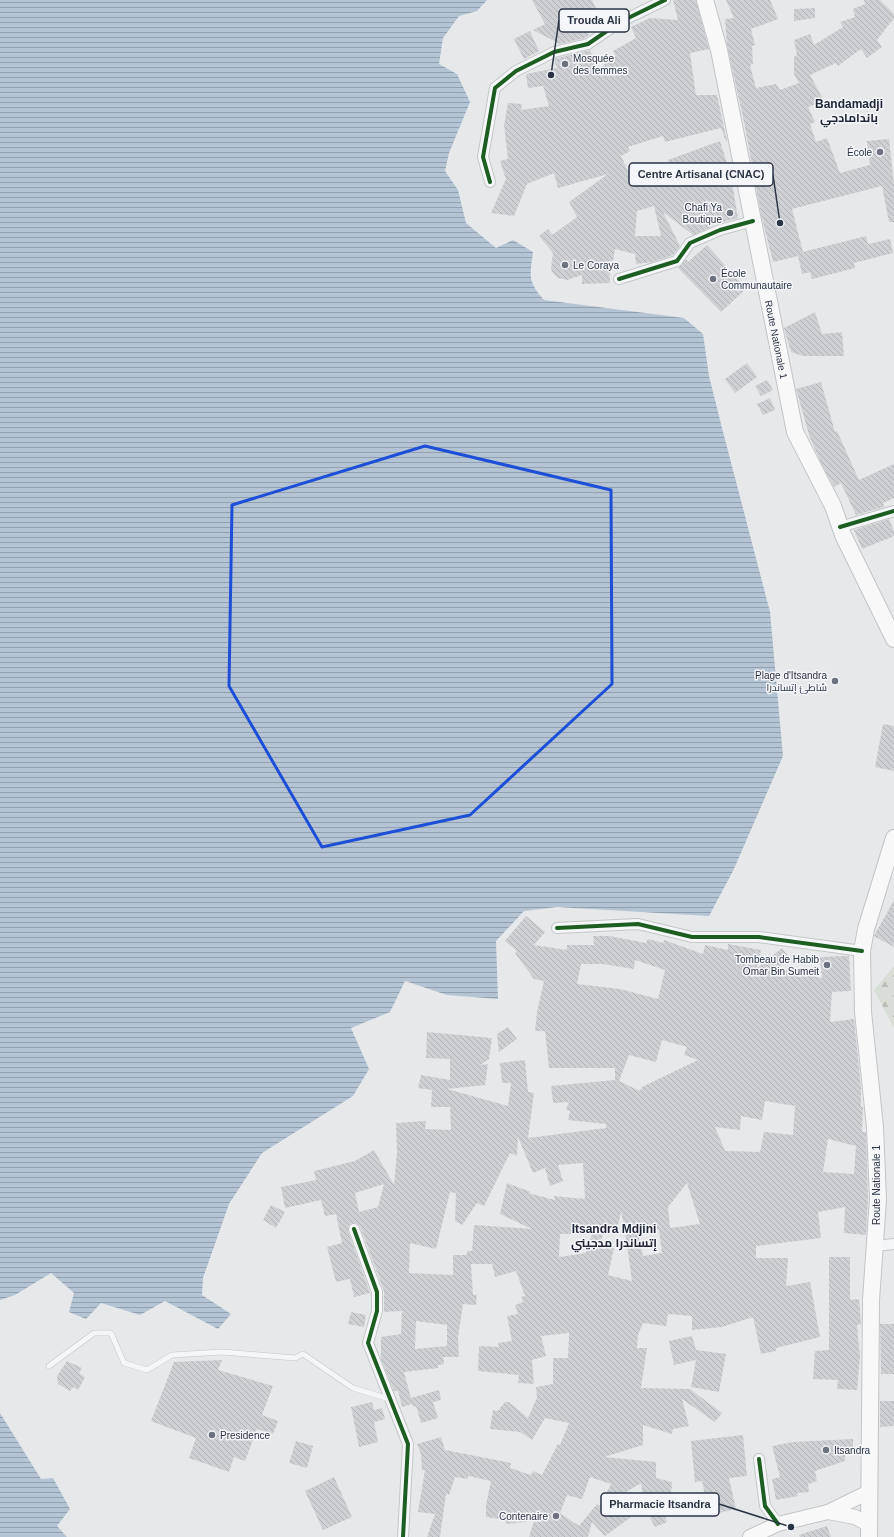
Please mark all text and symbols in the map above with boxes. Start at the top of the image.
callout: Trouda Ali [559,9,629,32]
text: Trouda Ali [567,14,621,26]
place label: Mosquée des femmes [573,53,627,76]
marker: Mosquée des femmes [560,59,570,69]
district label: Bandamadji باندامادجي [815,97,883,128]
place label: École [847,146,872,158]
marker: École [875,147,885,157]
callout: Centre Artisanal (CNAC) [629,163,773,186]
text: Centre Artisanal (CNAC) [638,168,765,180]
place label: Chafi Ya Boutique [683,202,722,225]
marker: Chafi Ya Boutique [725,208,735,218]
marker: Le Coraya [560,260,570,270]
place label: Le Coraya [573,260,620,271]
place label: École Communautaire [721,267,793,291]
marker: École Communautaire [708,274,718,284]
street label: Route Nationale 1 [763,299,789,380]
place label: Plage d'Itsandra شاطئ إتساندرا [755,670,827,694]
marker: Plage d'Itsandra شاطئ إتساندرا [830,676,840,686]
place label: Tombeau de Habib Omar Bin Sumeit [735,954,819,977]
marker: Tombeau de Habib Omar Bin Sumeit [822,960,832,970]
street label: Route Nationale 1 [871,1145,882,1225]
district label: Itsandra Mdjini إتساندرا مدجيني [571,1222,657,1253]
marker: Presidence [207,1430,217,1440]
place label: Presidence [220,1430,270,1441]
marker: Itsandra [821,1445,831,1455]
place label: Itsandra [834,1445,871,1456]
callout: Pharmacie Itsandra [601,1493,719,1516]
text: Pharmacie Itsandra [609,1498,712,1510]
place label: Contenaire [499,1511,548,1522]
marker: Contenaire [551,1511,561,1521]

